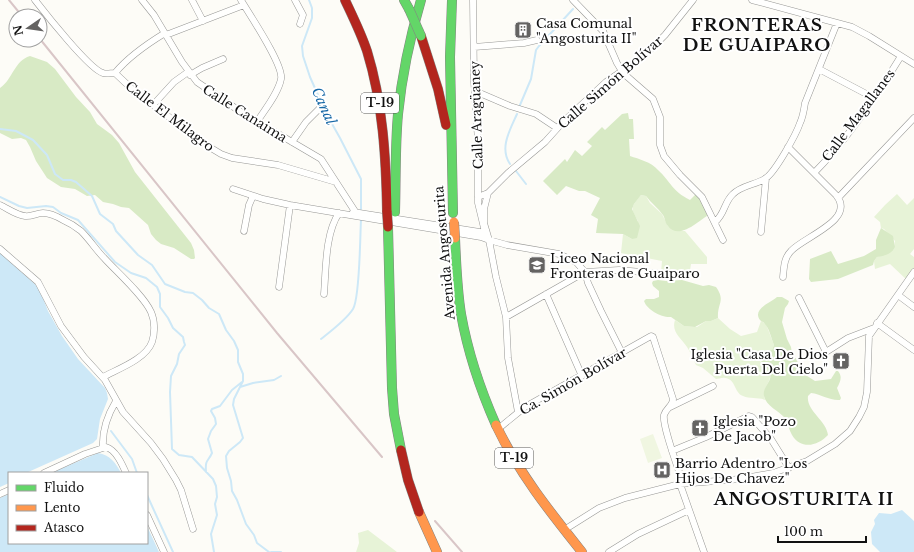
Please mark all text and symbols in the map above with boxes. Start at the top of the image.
north arrow [8,8,48,48]
place label: Casa Comunal "Angosturita II" [536,15,637,47]
district label: FRONTERAS DE GUAIPARO [683,15,831,56]
building icon: Casa Comunal "Angosturita II" [513,20,533,40]
text: N [10,23,26,37]
street label: Calle Simón Bolívar [554,32,667,133]
street label: Calle Aragüaney [466,60,487,169]
street label: Calle Magallanes [818,66,899,165]
street label: Calle El Milagro [122,77,218,155]
street label: Calle Canaima [199,81,291,147]
water label: Canal [308,84,340,128]
road number: T-19 [361,93,399,113]
street label: Avenida Angosturita [430,185,459,322]
place label: Liceo Nacional Fronteras de Guaiparo [550,250,700,282]
school or university icon: Liceo Nacional Fronteras de Guaiparo [527,255,547,275]
street label: Ca. Simón Bolívar [517,343,631,419]
place label: Iglesia "Casa De Dios Puerta Del Cielo" [691,346,828,378]
church icon: Iglesia "Casa De Dios Puerta Del Cielo" [831,351,851,371]
place label: Iglesia "Pozo De Jacob" [713,413,796,445]
church icon: Iglesia "Pozo De Jacob" [690,418,710,438]
road number: T-19 [495,448,533,468]
place label: Barrio Adentro "Los Hijos De Chavez" [675,455,807,487]
hospital icon: Barrio Adentro "Los Hijos De Chavez" [652,460,672,480]
legend [8,472,148,544]
text: Fluido [44,480,84,495]
district label: ANGOSTURITA II [713,489,894,510]
text: Lento [44,500,80,515]
scale bar [778,518,866,544]
text: Atasco [43,520,84,535]
text: 100 m [784,524,823,539]

